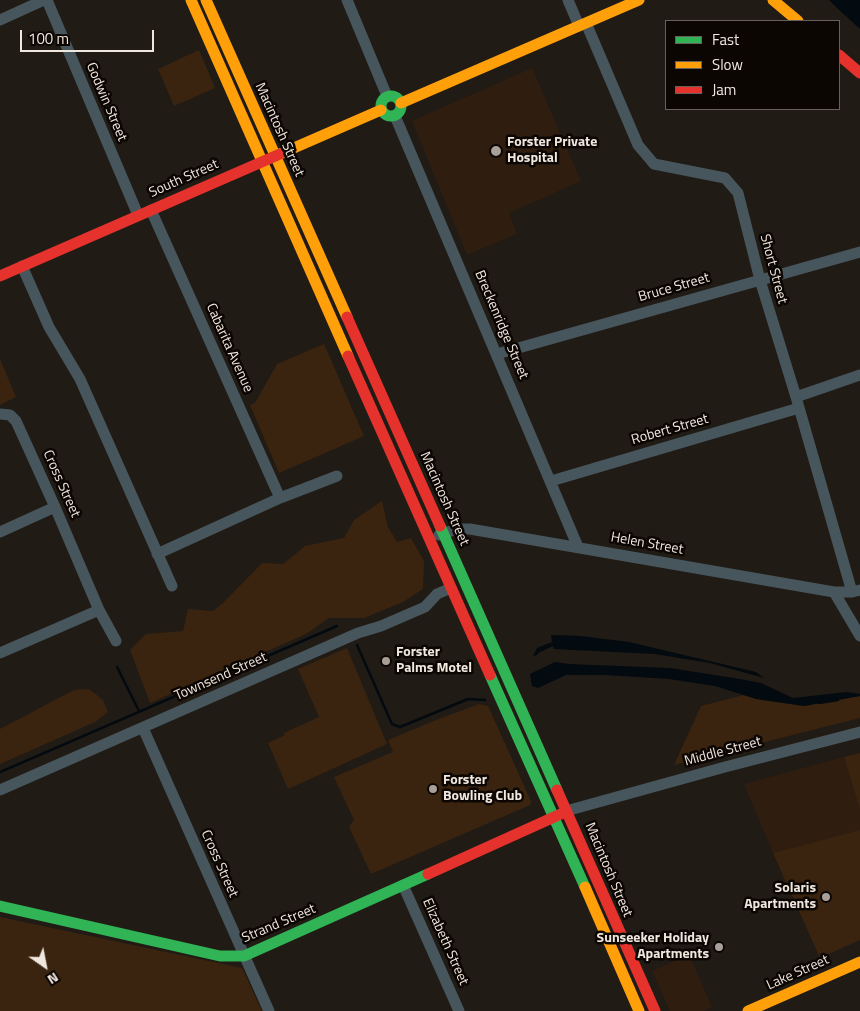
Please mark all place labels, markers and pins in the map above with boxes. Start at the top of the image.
place label: Forster Private Hospital [507,135,597,168]
marker: Forster Private Hospital [489,144,503,158]
place label: Forster Palms Motel [396,645,472,678]
marker: Forster Palms Motel [380,655,392,667]
place label: Forster Bowling Club [443,773,522,806]
marker: Forster Bowling Club [427,783,439,795]
place label: Solaris Apartments [744,881,816,914]
marker: Solaris Apartments [820,891,832,903]
place label: Sunseeker Holiday Apartments [597,931,709,964]
marker: Sunseeker Holiday Apartments [713,941,725,953]

